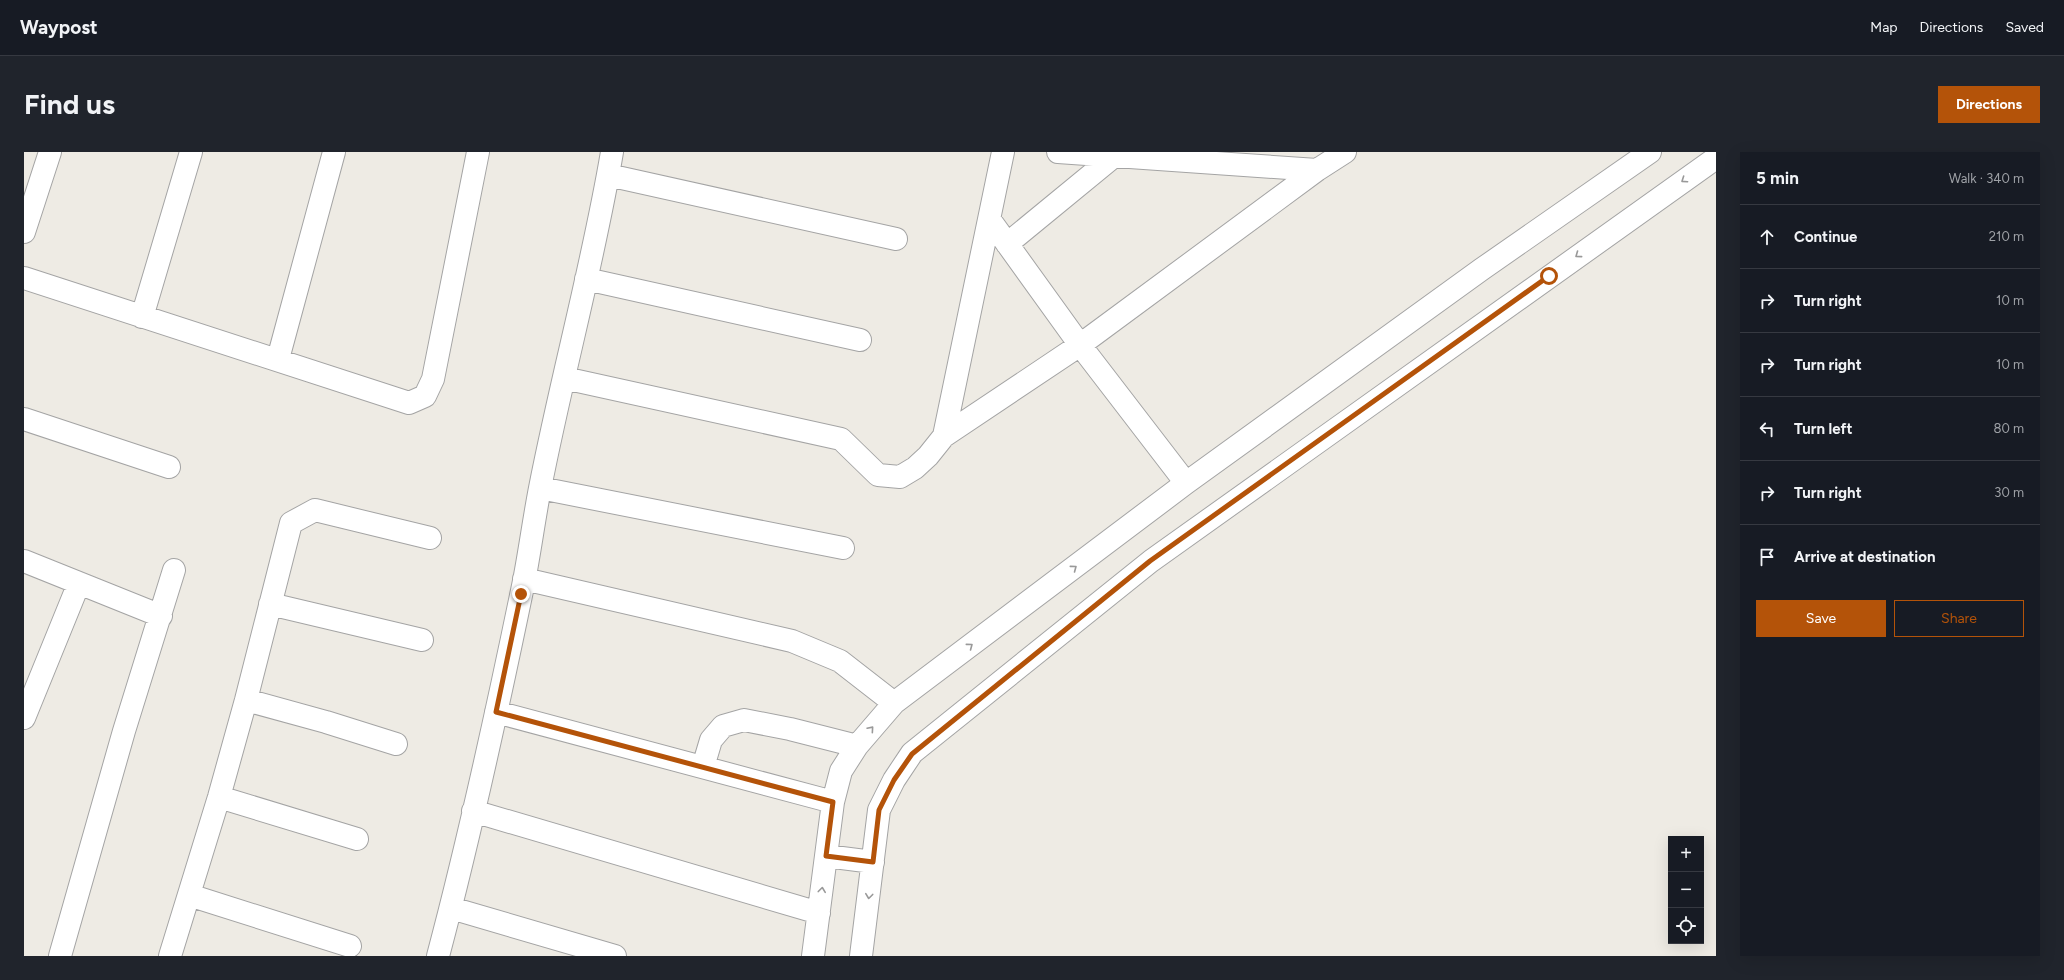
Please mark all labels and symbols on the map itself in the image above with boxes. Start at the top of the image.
one-way arrow [1681,175,1688,183]
one-way arrow [1575,251,1582,258]
route start [1540,267,1558,285]
one-way arrow [1070,565,1077,572]
route end [512,585,530,603]
one-way arrow [966,644,973,651]
one-way arrow [867,727,874,734]
one-way arrow [817,887,826,893]
one-way arrow [865,893,874,899]

